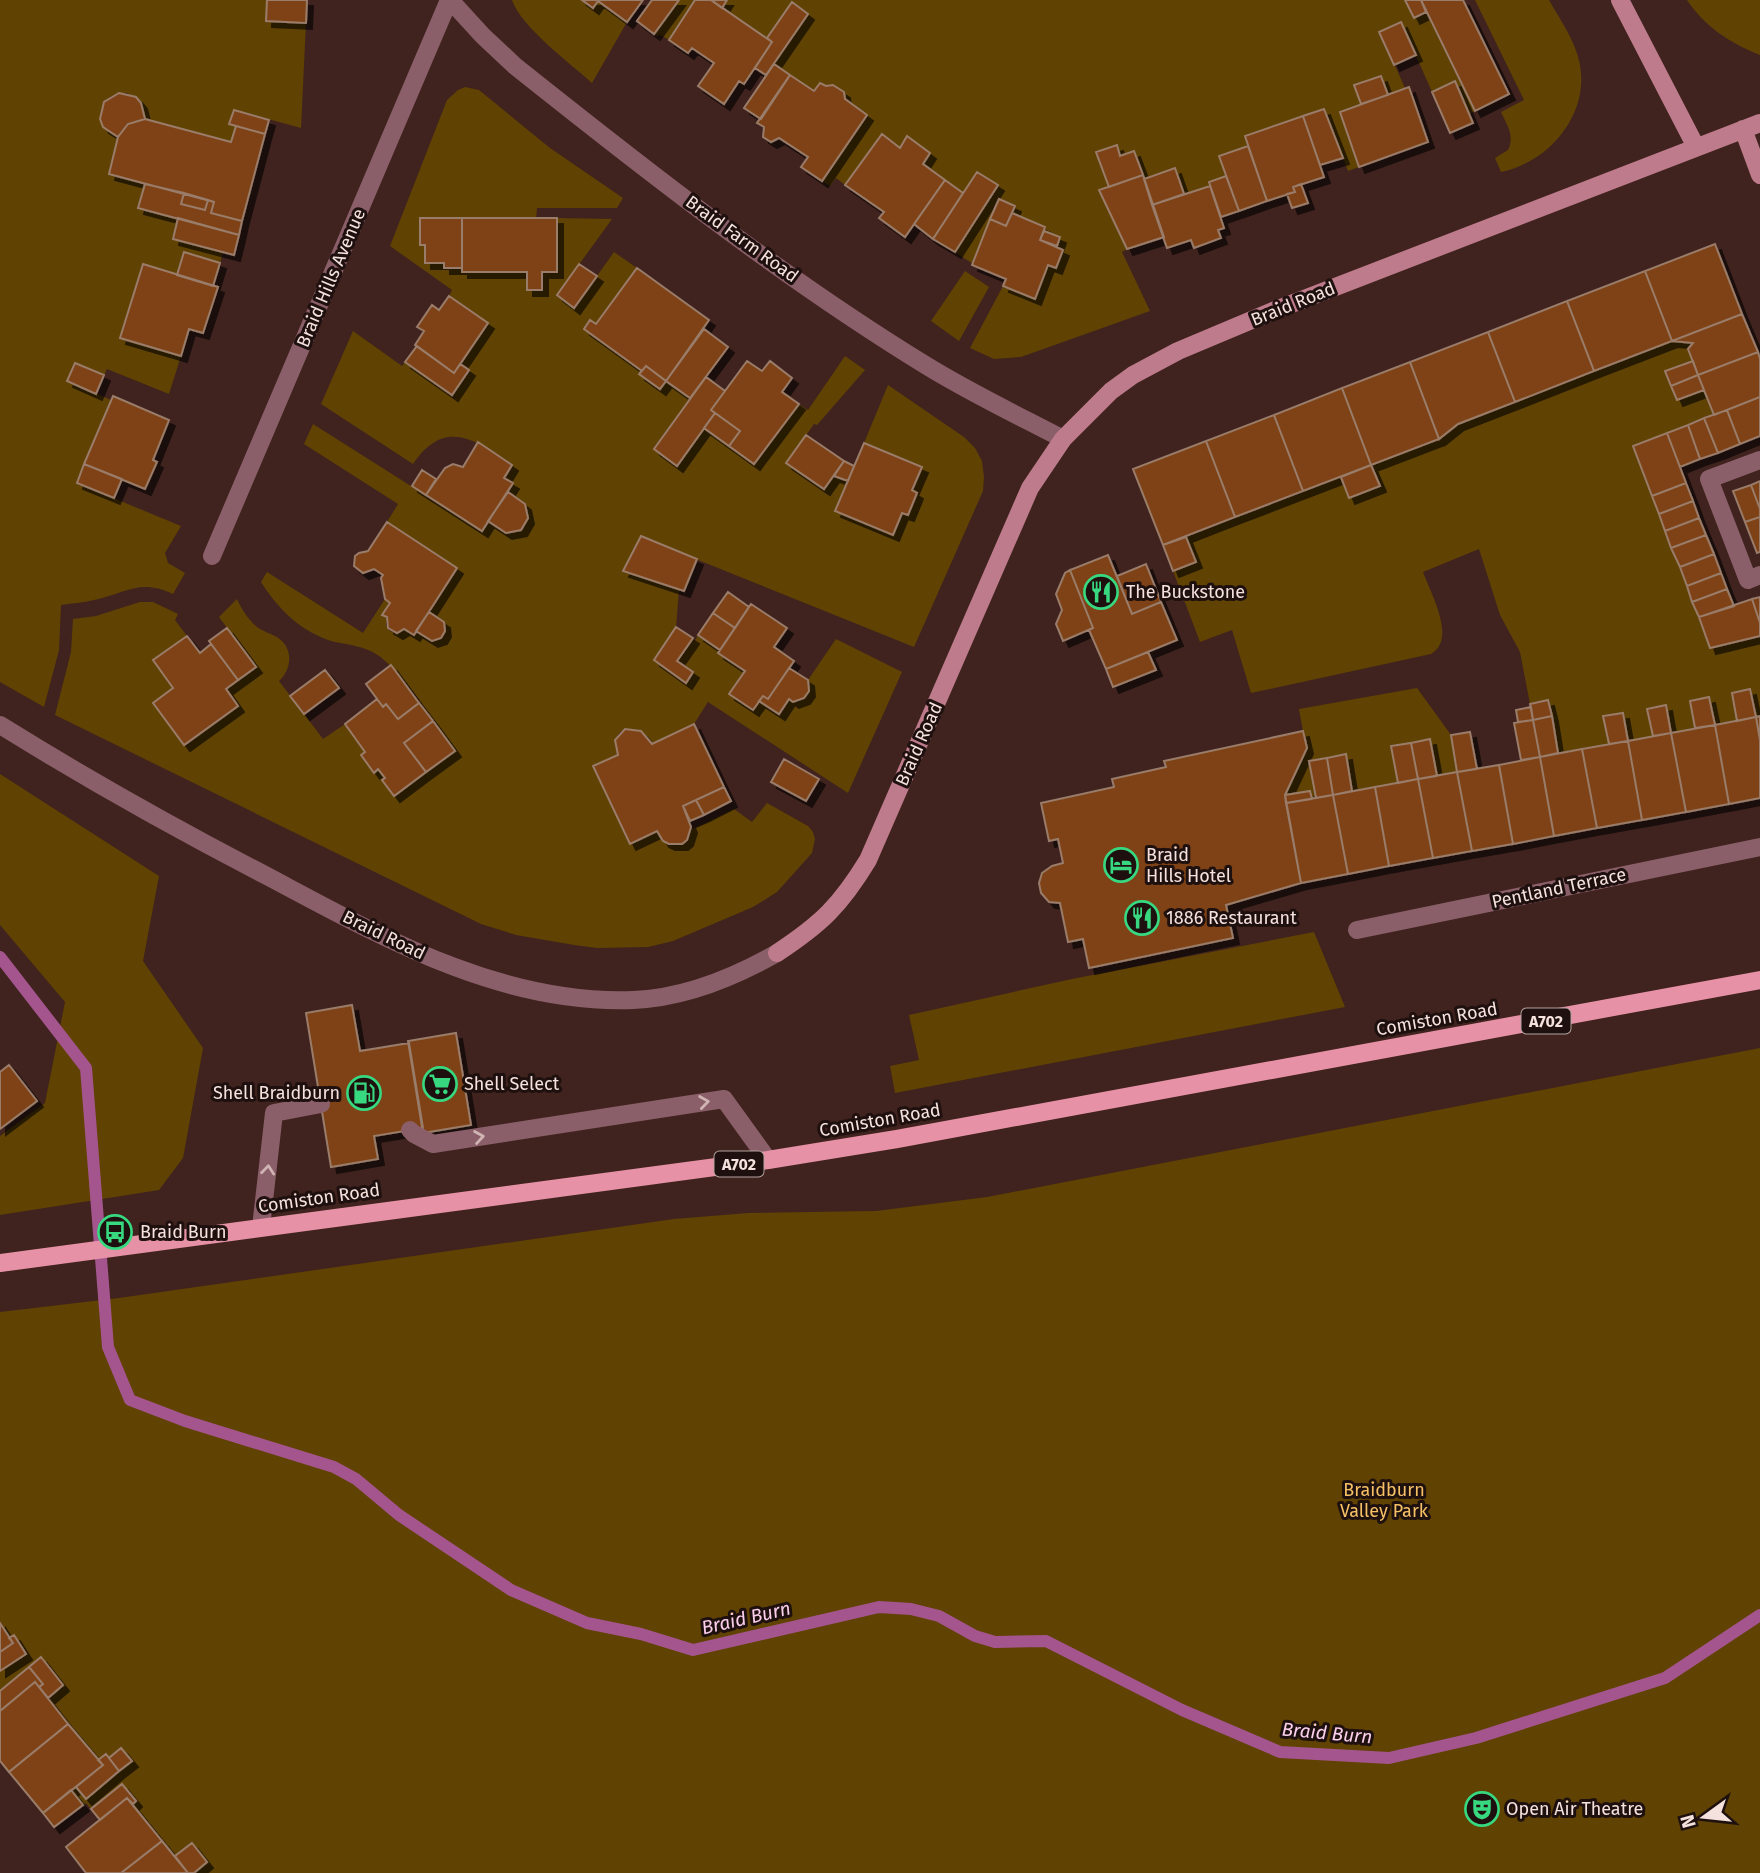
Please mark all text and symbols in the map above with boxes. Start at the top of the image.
street label: Braid Farm Road [681,191,803,287]
street label: Braid Hills Avenue [292,205,370,351]
street label: Braid Road [1248,277,1338,331]
restaurant icon: The Buckstone [1082,573,1120,611]
place label: The Buckstone [1126,581,1245,603]
street label: Braid Road [891,699,947,789]
place label: Braid Hills Hotel [1146,844,1231,887]
hotel icon: Braid Hills Hotel [1102,846,1140,884]
street label: Pentland Terrace [1490,863,1628,913]
restaurant icon: 1886 Restaurant [1123,899,1161,937]
street label: Braid Road [339,906,429,964]
place label: 1886 Restaurant [1166,907,1297,929]
street label: Comiston Road [1375,998,1499,1040]
road number: A702 [1522,1009,1570,1034]
supermarket icon: Shell Select [421,1065,459,1103]
place label: Shell Select [464,1073,560,1095]
fuel station icon: Shell Braidburn [345,1074,383,1112]
place label: Shell Braidburn [213,1082,340,1104]
one-way arrow [698,1095,710,1110]
street label: Comiston Road [818,1099,942,1141]
one-way arrow [473,1130,485,1145]
road number: A702 [714,1152,764,1176]
one-way arrow [260,1164,275,1176]
street label: Comiston Road [257,1179,381,1217]
bus stop icon: Braid Burn [96,1213,134,1251]
place label: Braid Burn [140,1221,227,1243]
park label: Braidburn Valley Park [1340,1479,1429,1522]
water label: Braid Burn [699,1597,793,1639]
water label: Braid Burn [1281,1718,1373,1748]
north arrow [1669,1782,1739,1852]
theatre icon: Open Air Theatre [1463,1790,1501,1828]
place label: Open Air Theatre [1506,1798,1643,1820]
text: N [1675,1812,1701,1830]

